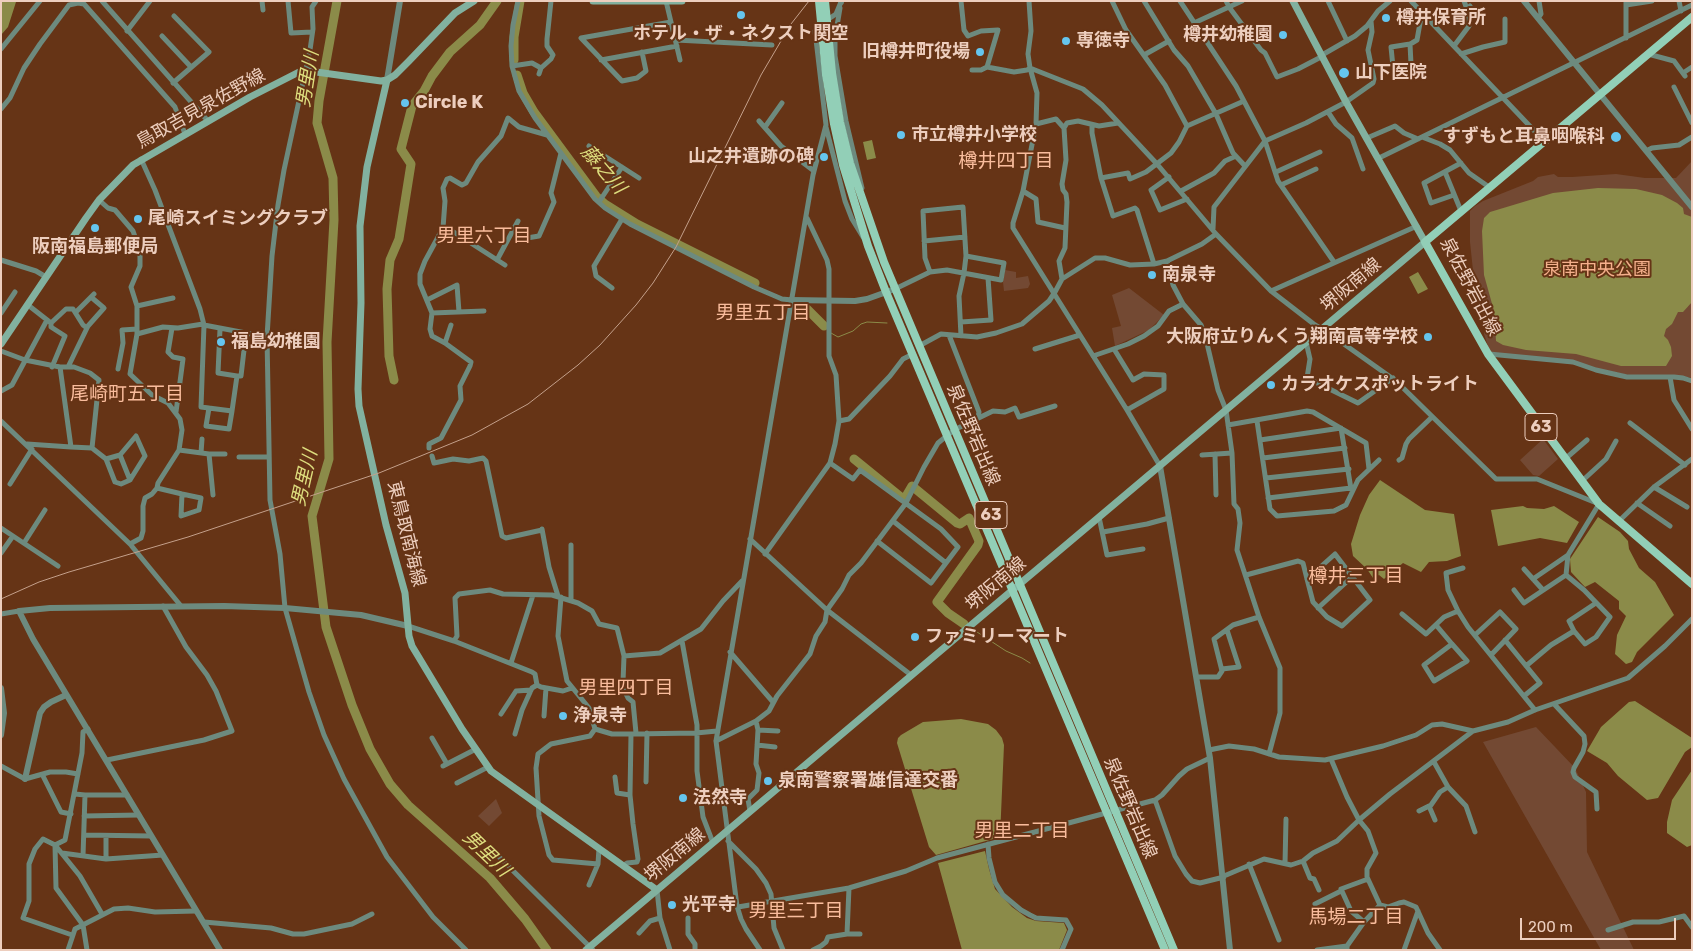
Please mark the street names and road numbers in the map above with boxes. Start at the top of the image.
street label: 鳥取吉見泉佐野線 [133,65,269,153]
street label: 泉佐野岩出線 [1435,234,1505,340]
street label: 堺阪南線 [1316,254,1386,316]
street label: 泉佐野岩出線 [942,381,1004,489]
road number: 63 [1525,414,1557,441]
street label: 東鳥取南海線 [382,479,430,589]
road number: 63 [975,502,1007,528]
street label: 堺阪南線 [961,553,1031,615]
street label: 泉佐野岩出線 [1099,754,1161,862]
street label: 堺阪南線 [640,824,710,886]

